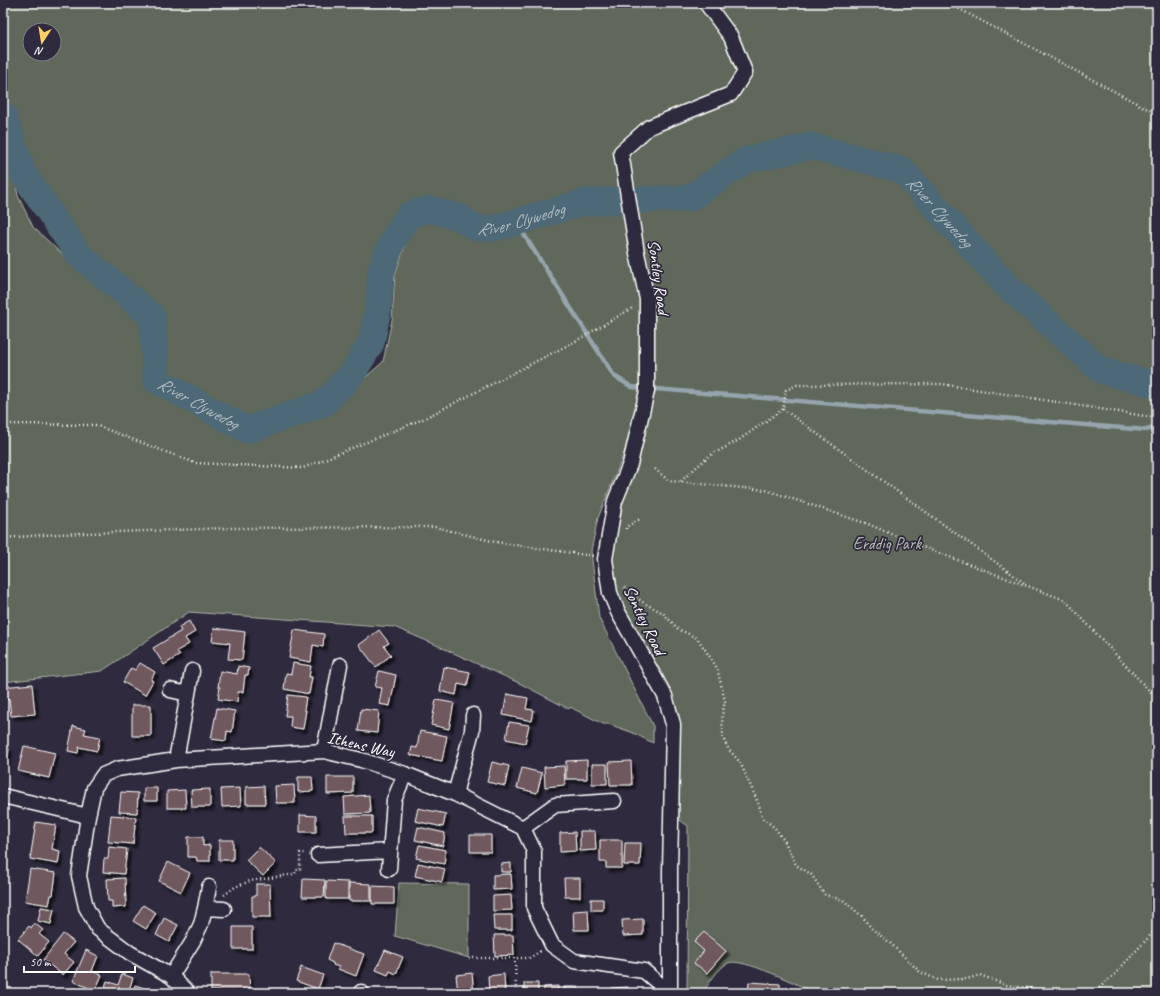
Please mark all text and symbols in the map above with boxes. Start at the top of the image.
north arrow [22,22,62,62]
text: N [33,44,45,59]
water label: River Clywedog [902,171,979,254]
water label: River Clywedog [476,197,569,241]
street label: Sontley Road [643,239,675,319]
water label: River Clywedog [154,372,245,435]
park label: Erddig Park [853,533,923,554]
street label: Sontley Road [619,582,672,661]
street label: Ithens Way [325,727,398,763]
scale bar [24,948,135,974]
text: 50 m [30,954,52,970]

